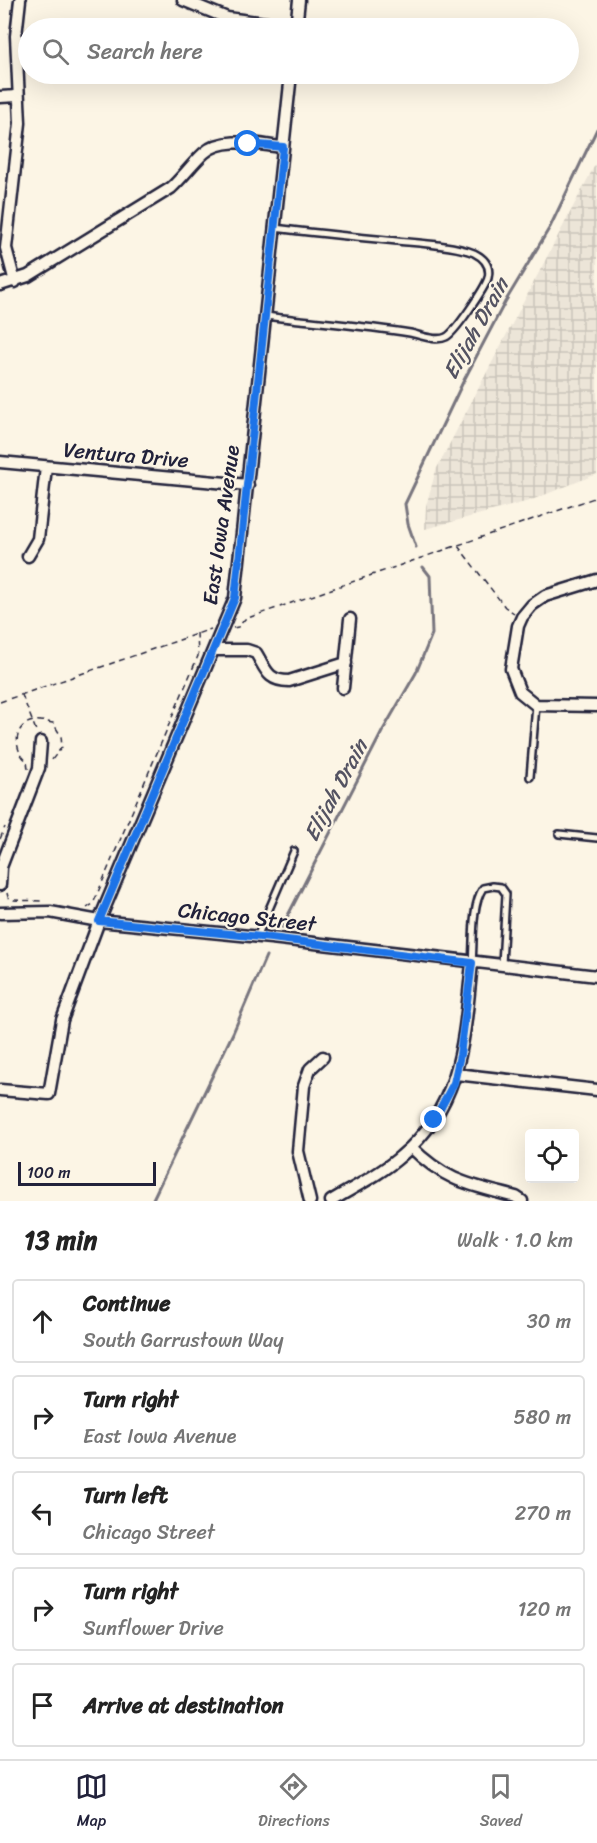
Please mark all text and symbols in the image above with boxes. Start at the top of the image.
search box [18,18,579,84]
text: Search here [87,32,203,71]
icon: search [39,35,72,68]
route start [234,130,260,156]
water label: Elijah Drain [431,268,520,386]
street label: Ventura Drive [62,431,190,479]
street label: East Iowa Avenue [191,443,251,607]
water label: Elijah Drain [292,730,380,848]
street label: Chicago Street [176,891,319,943]
route end [420,1106,446,1132]
map controls [525,1129,579,1183]
button: locate [525,1129,579,1183]
text: 100 m [27,1158,71,1187]
scale bar [18,1159,156,1186]
text: 13 min [24,1217,97,1263]
text: Walk · 1.0 km [457,1223,573,1258]
text: Continue [83,1284,171,1323]
text: 30 m [527,1304,571,1339]
icon: ahead [26,1305,59,1338]
text: South Garrustown Way [83,1323,283,1358]
text: Turn right [83,1380,178,1419]
text: 580 m [514,1400,571,1435]
icon: right [26,1401,59,1434]
text: East Iowa Avenue [83,1419,236,1454]
text: Turn left [83,1476,168,1515]
text: 270 m [515,1496,571,1531]
icon: left [26,1497,59,1530]
text: Chicago Street [83,1515,215,1550]
text: Turn right [83,1572,178,1611]
text: 120 m [518,1592,571,1627]
icon: right [26,1593,59,1626]
text: Sunflower Drive [83,1611,224,1646]
text: Arrive at destination [83,1686,284,1725]
icon: arrive [26,1689,59,1722]
tab: Map [75,1770,108,1835]
tab: Directions [258,1770,330,1835]
tab: Saved [480,1770,522,1835]

